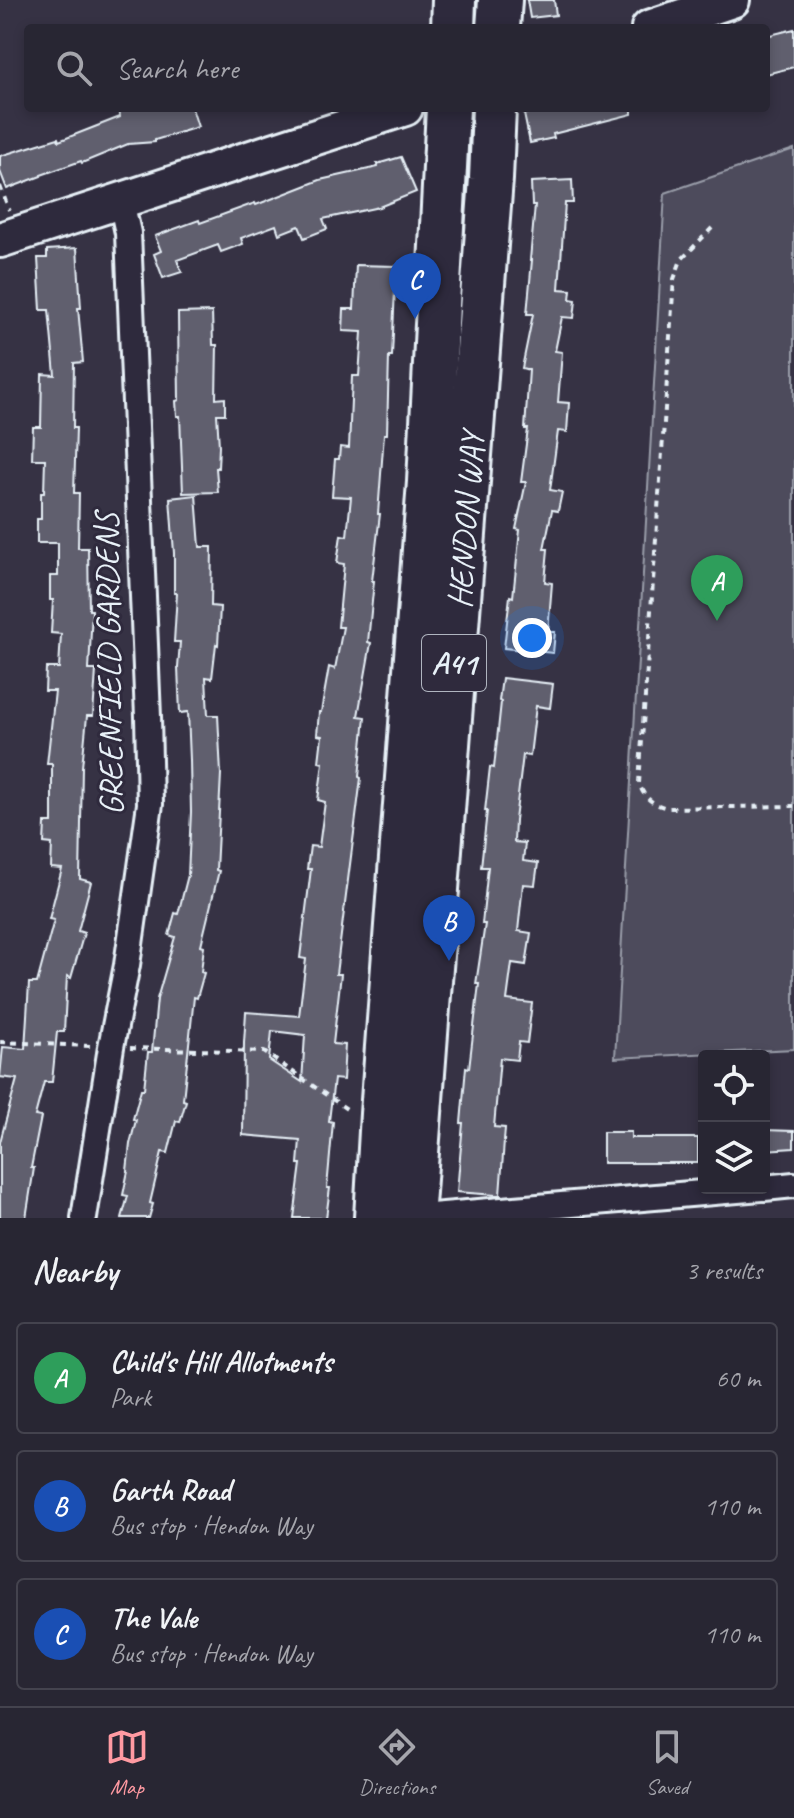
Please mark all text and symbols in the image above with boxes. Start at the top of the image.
search box [24,24,770,112]
icon: search [52,46,96,90]
text: Search here [116,49,238,87]
pin: C [389,253,441,319]
street label: HENDON WAY [437,425,494,610]
street label: GREENFIELD GARDENS [84,508,133,816]
pin: A [691,555,743,621]
your location [512,618,552,658]
road number: A41 [422,635,486,691]
pin: B [423,895,475,961]
map controls [698,1050,770,1194]
button: locate [698,1050,770,1122]
button: layers [698,1122,770,1194]
text: Nearby [32,1249,118,1292]
text: 3 results [686,1254,762,1287]
text: Child's Hill Allotments [110,1343,332,1381]
text: A [53,1362,67,1395]
text: 60 m [716,1362,760,1395]
text: Park [110,1381,151,1414]
text: Garth Road [110,1471,231,1509]
text: B [53,1490,67,1523]
text: 110 m [704,1490,760,1523]
text: Bus stop · Hendon Way [110,1509,313,1542]
text: The Vale [110,1599,197,1637]
text: C [54,1618,66,1651]
text: 110 m [704,1618,760,1651]
text: Bus stop · Hendon Way [110,1637,313,1670]
tab: Map [105,1725,149,1801]
tab: Directions [359,1725,435,1801]
tab: Saved [645,1725,689,1801]

